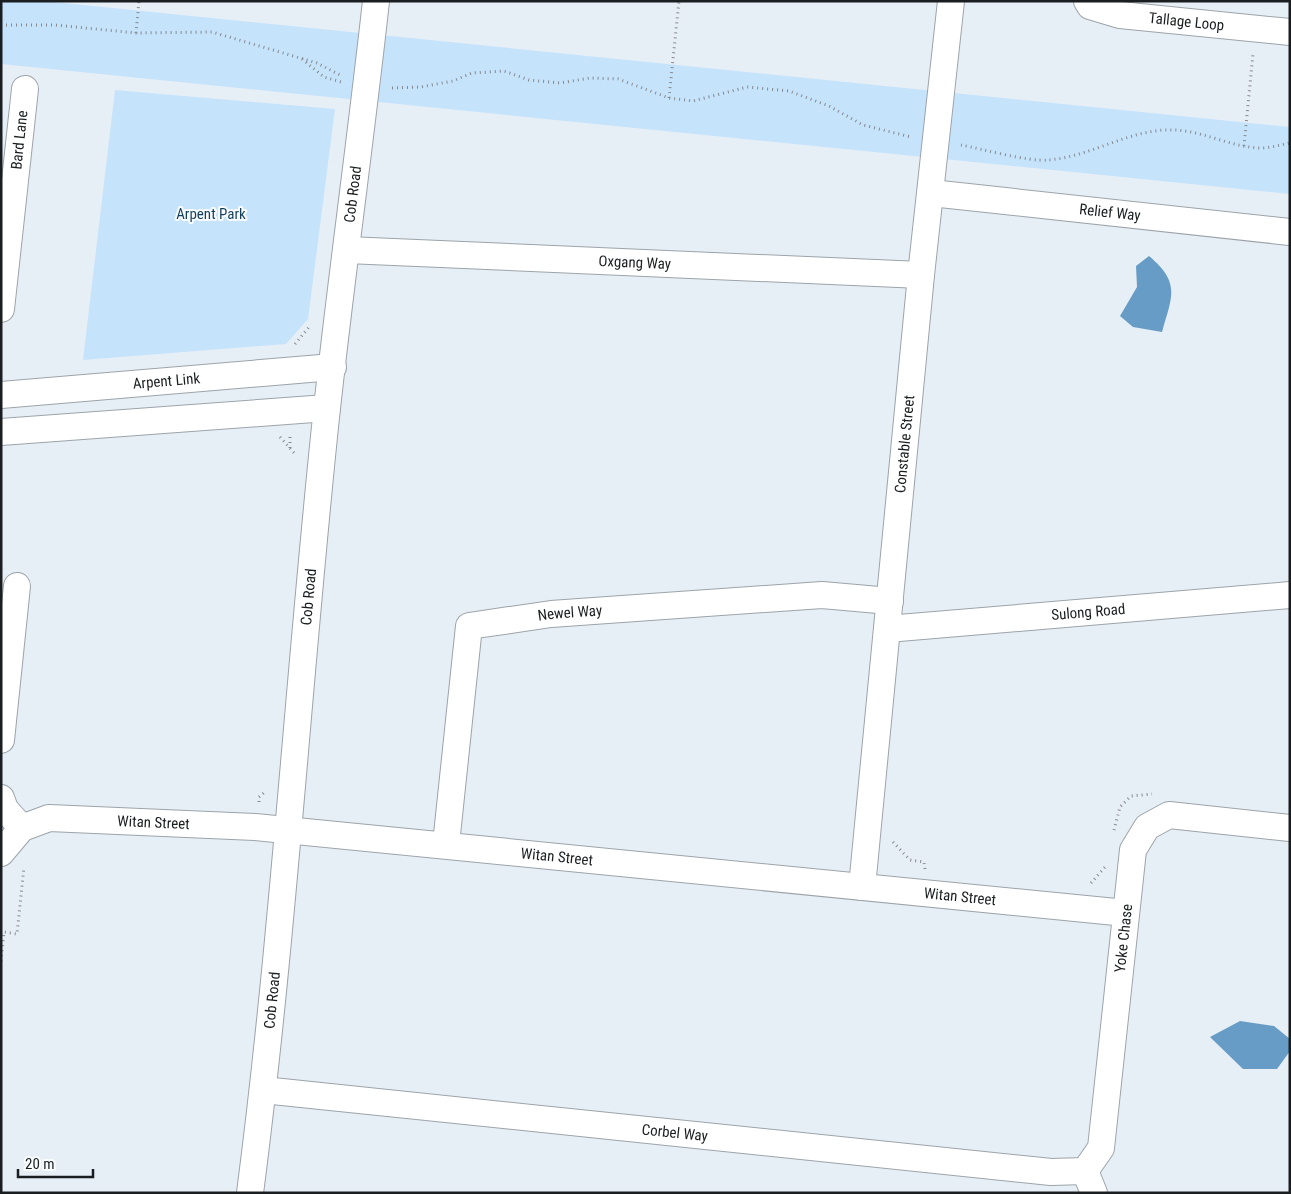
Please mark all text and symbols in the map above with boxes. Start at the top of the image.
street label: Tallage Loop [1148,9,1225,34]
street label: Bard Lane [7,110,32,170]
street label: Cob Road [340,165,365,224]
street label: Relief Way [1078,200,1142,225]
park label: Arpent Park [176,205,246,223]
street label: Oxgang Way [598,252,671,273]
street label: Arpent Link [132,369,201,393]
street label: Constable Street [891,394,918,494]
street label: Cob Road [297,568,320,626]
street label: Sulong Road [1051,600,1126,624]
street label: Newel Way [536,601,603,625]
street label: Witan Street [117,812,190,833]
street label: Witan Street [520,844,594,869]
street label: Witan Street [923,884,997,909]
street label: Yoke Chase [1111,903,1136,973]
street label: Cob Road [260,971,284,1030]
street label: Corbel Way [641,1120,709,1145]
scale bar [18,1146,92,1178]
text: 20 m [25,1155,55,1173]

